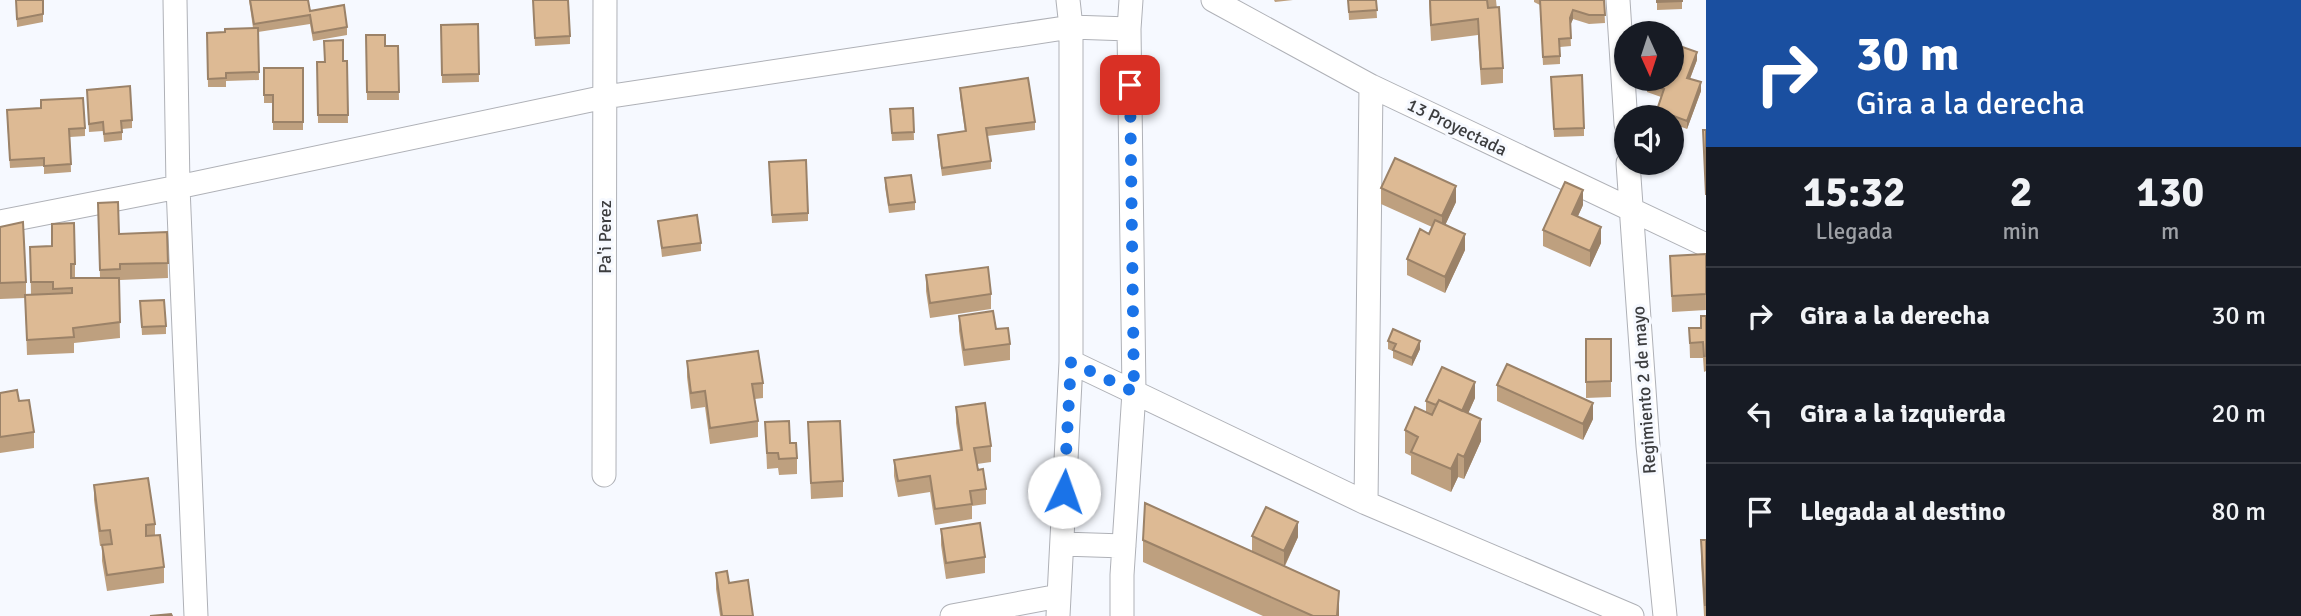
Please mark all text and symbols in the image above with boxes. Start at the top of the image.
north arrow [1614,21,1684,91]
map controls [1614,21,1684,175]
text: 30 m [1856,24,1959,84]
icon: right [1741,28,1832,119]
pin [1100,55,1160,115]
icon: arrive [1111,66,1149,104]
text: Gira a la derecha [1856,84,2085,123]
street label: 13 Proyectada [1403,93,1511,161]
button: sound [1614,105,1684,175]
text: 15:32 [1803,167,1906,218]
text: 2 [2010,167,2032,218]
text: 130 [2136,167,2204,218]
street label: Pa'i Perez [594,200,616,274]
text: Llegada [1816,217,1893,246]
text: min [2002,217,2040,246]
text: m [2161,217,2179,246]
icon: right [1741,297,1779,335]
text: Gira a la derecha [1800,300,1990,332]
text: 30 m [2211,300,2266,332]
street label: Regimiento 2 de mayo [1627,305,1661,475]
icon: left [1741,395,1779,433]
text: Gira a la izquierda [1800,398,2006,430]
text: 20 m [2211,398,2266,430]
position arrow [1027,455,1101,529]
icon: arrive [1741,493,1779,531]
text: Llegada al destino [1800,496,2006,528]
text: 80 m [2211,496,2266,528]

